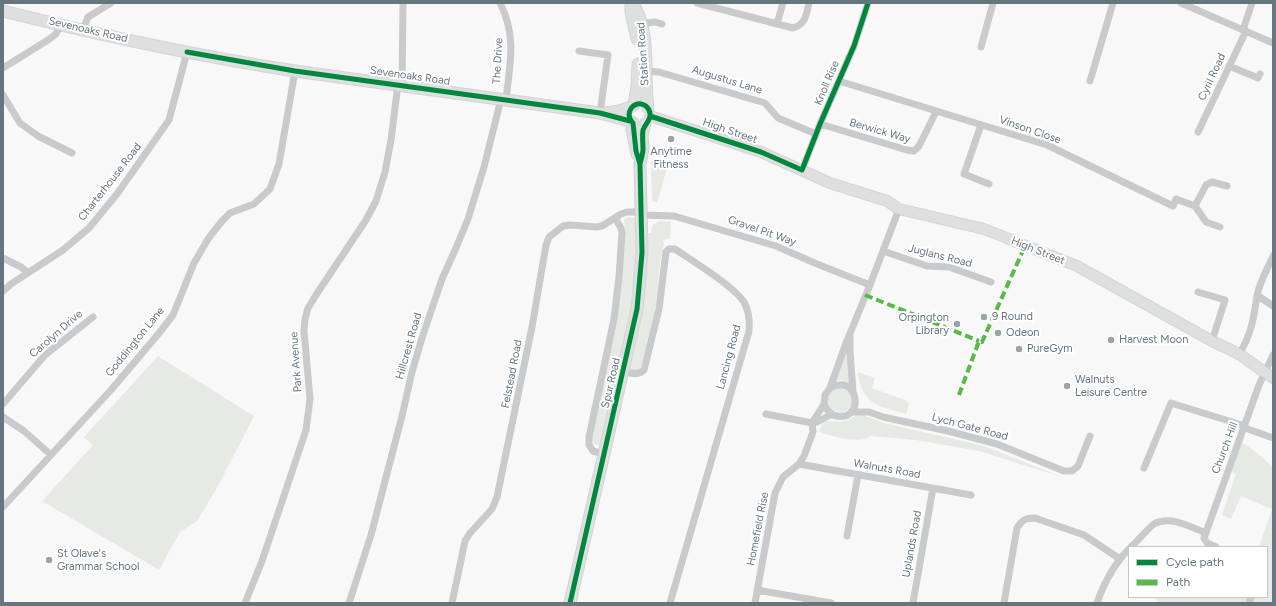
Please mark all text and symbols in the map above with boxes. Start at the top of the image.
street label: Sevenoaks Road [47,14,129,46]
street label: Station Road [634,22,652,86]
street label: The Drive [490,38,506,84]
street label: Cyril Road [1195,51,1229,103]
street label: Knoll Rise [812,59,842,107]
street label: Augustus Lane [690,63,764,97]
street label: Sevenoaks Road [369,64,451,88]
street label: Vinson Close [997,113,1063,147]
street label: High Street [701,115,759,147]
street label: Berwick Way [848,116,912,146]
marker: Anytime Fitness [666,134,676,144]
street label: Charterhouse Road [76,140,144,224]
place label: Anytime Fitness [650,145,692,171]
street label: Gravel Pit Way [726,213,798,249]
street label: High Street [1009,234,1067,268]
street label: Juglans Road [907,242,973,270]
street label: Goddington Lane [103,305,167,379]
street label: Carolyn Drive [27,307,85,361]
place label: 9 Round [992,310,1033,324]
street label: Hillcrest Road [393,311,425,381]
place label: Orpington Library [898,311,949,337]
marker: 9 Round [979,312,989,322]
marker: Orpington Library [952,319,962,329]
street label: Lancing Road [714,323,744,391]
place label: Odeon [1006,326,1040,340]
marker: Odeon [993,328,1003,338]
street label: Park Avenue [287,331,305,393]
place label: Harvest Moon [1119,333,1188,347]
marker: Harvest Moon [1106,335,1116,345]
street label: Felstead Road [499,339,525,409]
place label: PureGym [1027,342,1073,356]
marker: PureGym [1014,344,1024,354]
street label: Spur Road [599,357,623,409]
place label: Walnuts Leisure Centre [1075,373,1147,399]
marker: Walnuts Leisure Centre [1062,381,1072,391]
street label: Lych Gate Road [930,410,1010,444]
street label: Church Hill [1209,420,1241,476]
street label: Walnuts Road [852,457,922,481]
street label: Homefield Rise [744,491,772,567]
street label: Uplands Road [900,509,924,579]
legend [1128,546,1268,598]
place label: St Olave's Grammar School [57,547,139,573]
marker: St Olave's Grammar School [44,555,54,565]
text: Cycle path [1166,555,1224,569]
text: Path [1166,575,1190,589]

